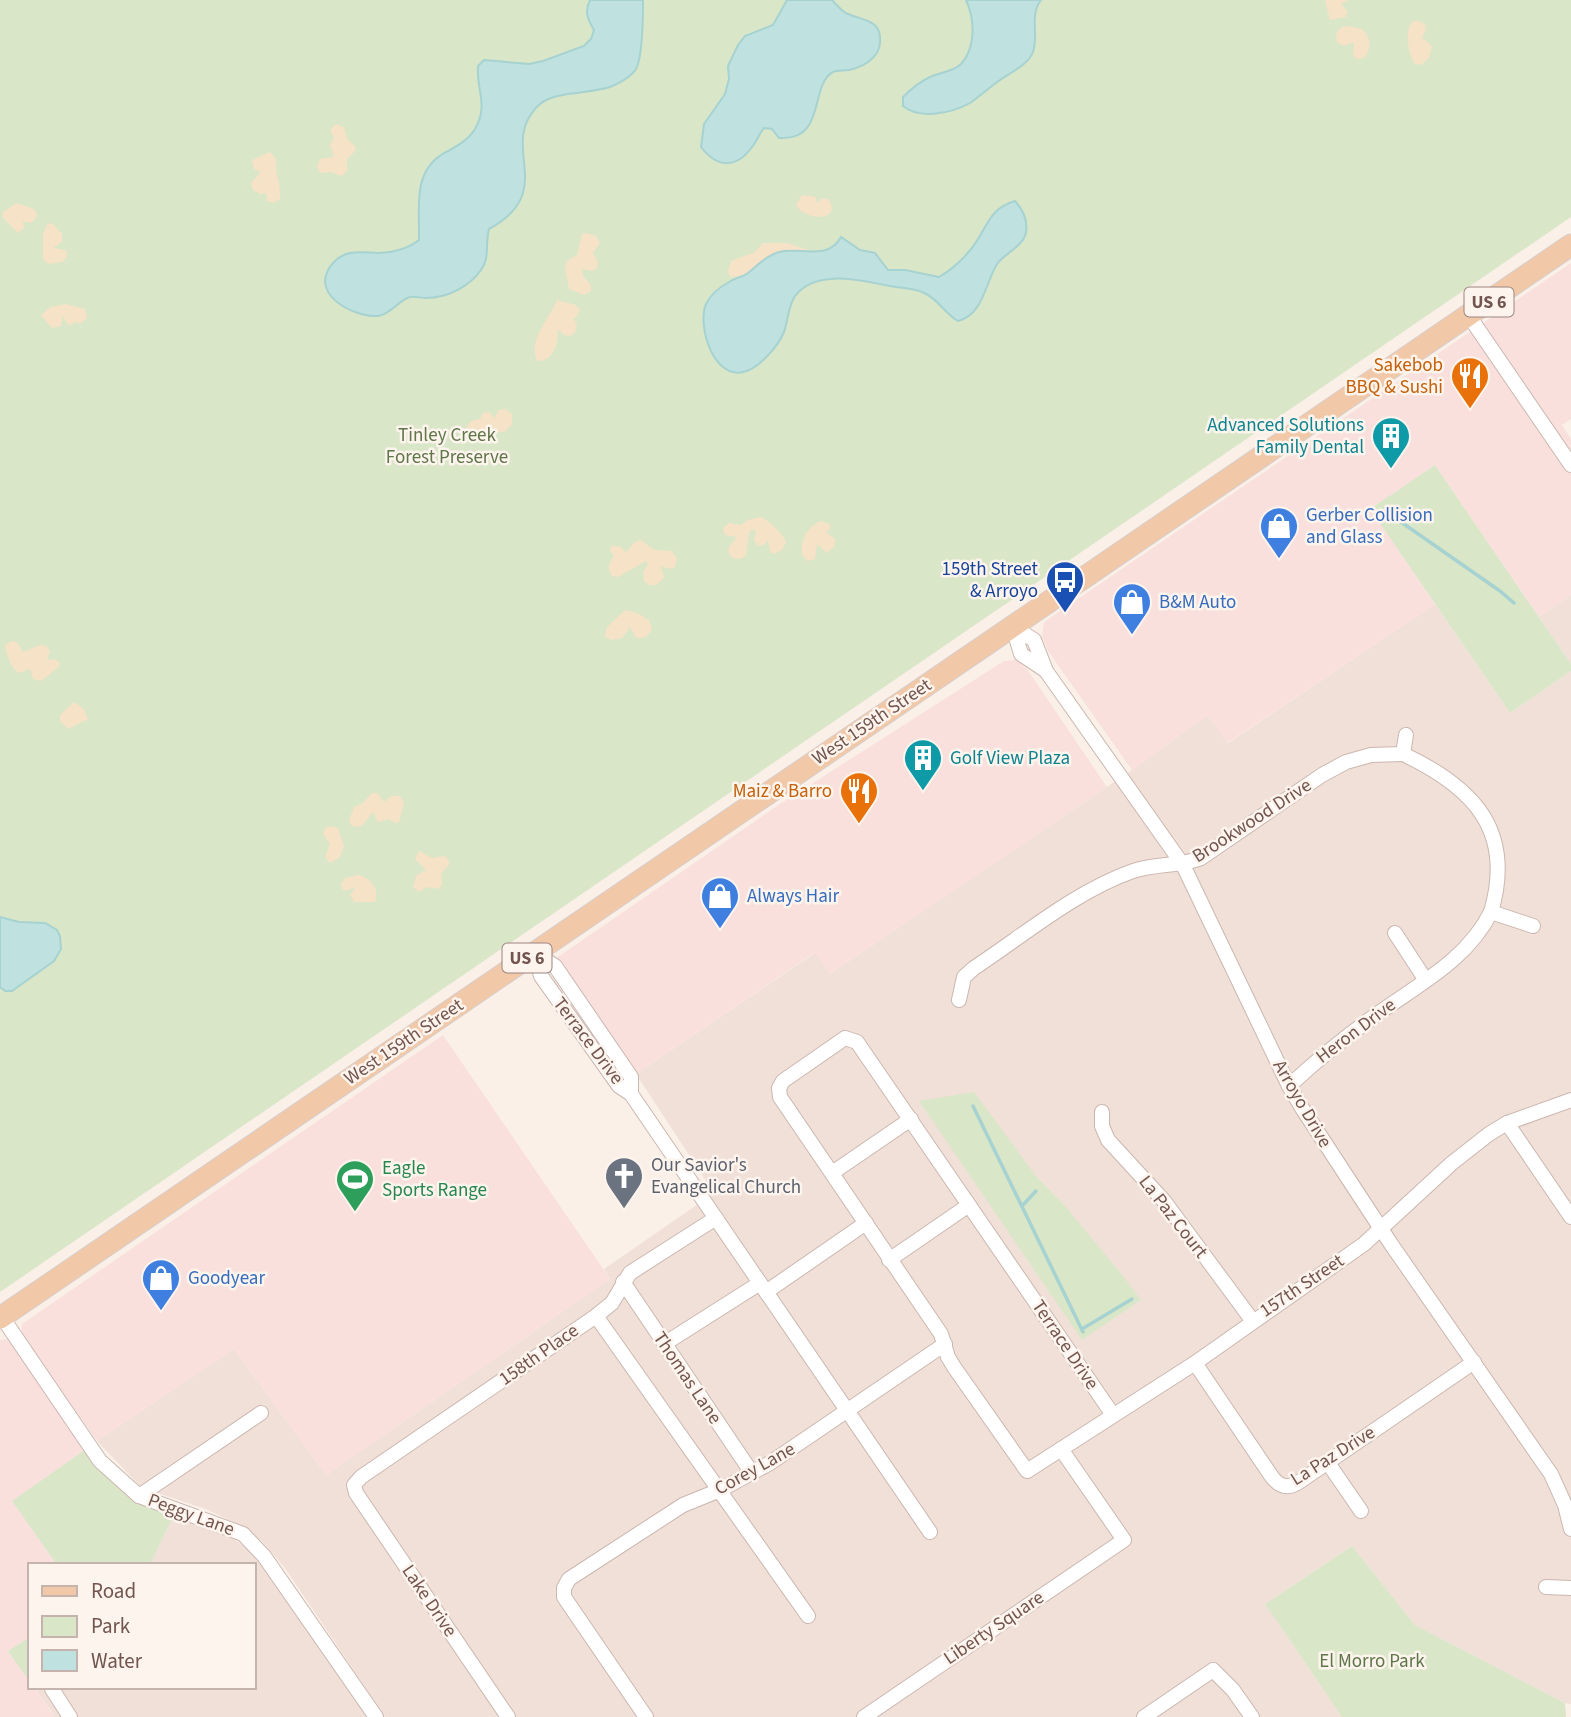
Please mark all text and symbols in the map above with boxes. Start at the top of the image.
road number: US 6 [1464,288,1514,316]
place label: Sakebob BBQ & Sushi [1345,352,1443,401]
restaurant icon: Sakebob BBQ & Sushi [1449,355,1491,410]
place label: Advanced Solutions Family Dental [1207,412,1364,461]
building icon: Advanced Solutions Family Dental [1370,415,1412,470]
park label: Tinley Creek Forest Preserve [386,422,508,471]
place label: Gerber Collision and Glass [1306,502,1433,551]
shop icon: Gerber Collision and Glass [1258,505,1300,560]
place label: 159th Street & Arroyo [942,556,1039,605]
bus stop icon: 159th Street & Arroyo [1044,559,1086,614]
shop icon: B&M Auto [1111,581,1153,636]
place label: B&M Auto [1159,589,1236,616]
street label: West 159th Street [807,672,937,772]
building icon: Golf View Plaza [902,737,944,792]
place label: Golf View Plaza [950,745,1070,772]
restaurant icon: Maiz & Barro [838,770,880,825]
street label: Brookwood Drive [1187,772,1317,870]
place label: Maiz & Barro [733,778,832,805]
shop icon: Always Hair [699,875,741,930]
place label: Always Hair [747,883,839,910]
road number: US 6 [503,944,552,973]
street label: West 159th Street [339,992,469,1092]
street label: Terrace Drive [546,992,630,1090]
street label: Heron Drive [1310,992,1402,1070]
street label: Arroyo Drive [1266,1055,1338,1153]
place label: Our Savior's Evangelical Church [651,1152,801,1201]
place label: Eagle Sports Range [382,1155,487,1204]
church icon: Our Savior's Evangelical Church [603,1155,645,1210]
sports icon: Eagle Sports Range [334,1158,376,1213]
street label: La Paz Court [1132,1170,1214,1265]
street label: 157th Street [1254,1248,1350,1324]
shop icon: Goodyear [140,1257,182,1312]
place label: Goodyear [188,1265,265,1292]
street label: Terrace Drive [1025,1295,1105,1395]
street label: 158th Place [494,1318,584,1392]
street label: Thomas Lane [646,1326,728,1430]
street label: La Paz Drive [1285,1419,1381,1493]
street label: Corey Lane [710,1436,800,1502]
street label: Peggy Lane [144,1487,238,1543]
street label: Lake Drive [395,1559,463,1643]
legend [28,1563,256,1689]
text: Road [91,1576,136,1606]
street label: Liberty Square [938,1584,1050,1672]
text: Park [91,1611,131,1641]
text: Water [91,1646,143,1676]
park label: El Morro Park [1319,1648,1425,1675]

